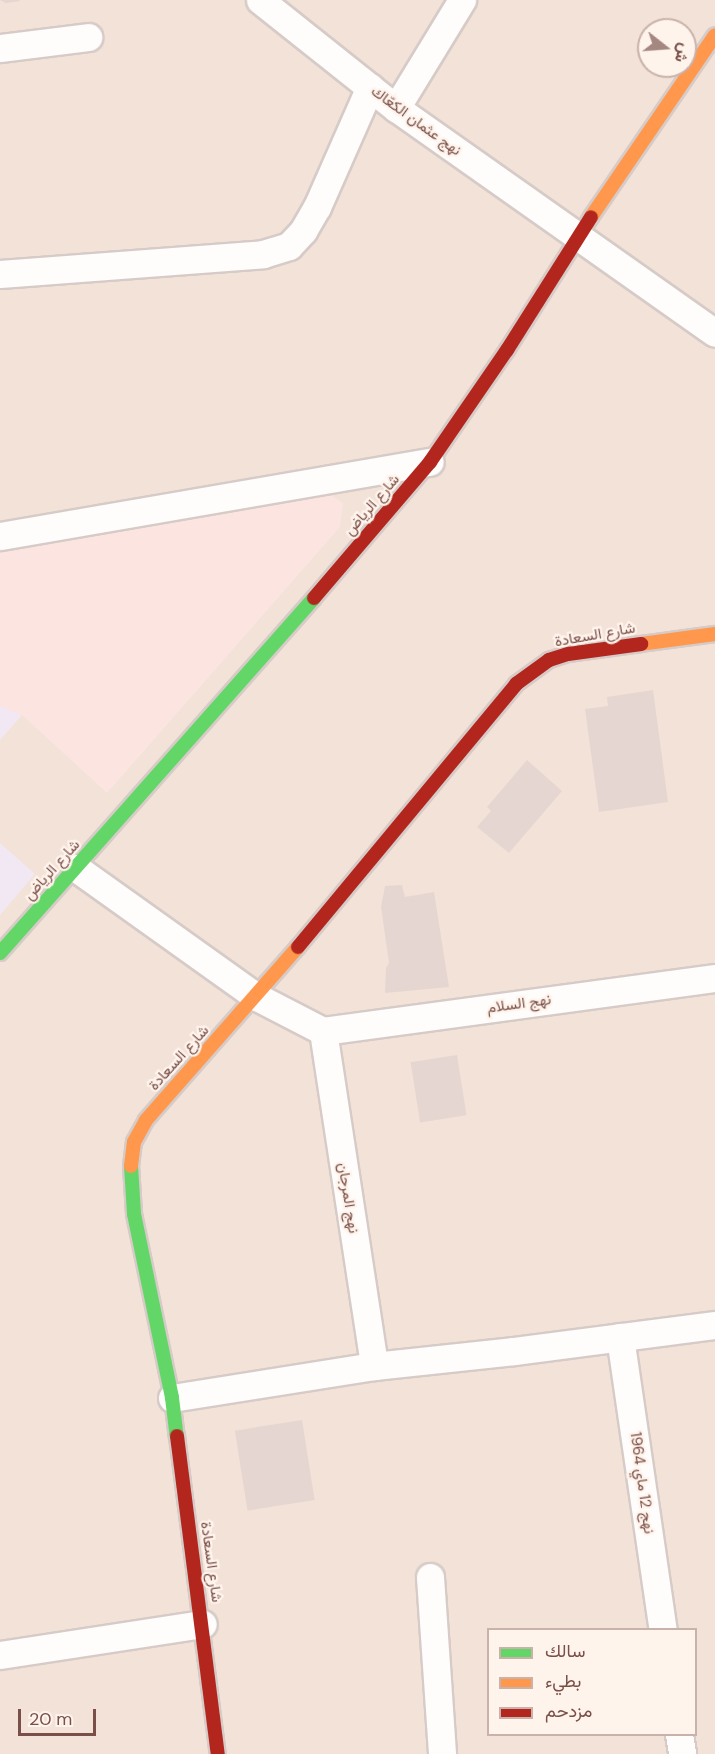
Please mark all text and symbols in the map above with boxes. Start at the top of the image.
north arrow [637,18,697,78]
text: ش [670,41,696,65]
street label: نهج عثمان الكعّاك [367,82,465,160]
street label: شارع الرياض [341,471,403,539]
street label: شارع السعادة [553,619,637,651]
street label: شارع الرياض [20,836,84,904]
street label: نهج السلام [486,991,552,1017]
street label: شارع السعادة [145,1022,213,1094]
street label: نهج المرجان [334,1161,362,1235]
street label: نهج 12 ماي 1964 [626,1431,658,1535]
street label: شارع السعادة [196,1520,226,1604]
legend [487,1628,697,1736]
text: سالك [545,1639,585,1663]
text: بطيء [545,1669,581,1693]
scale bar [21,1697,99,1735]
text: مزدحم [545,1699,592,1723]
text: 20 m [29,1707,72,1731]

